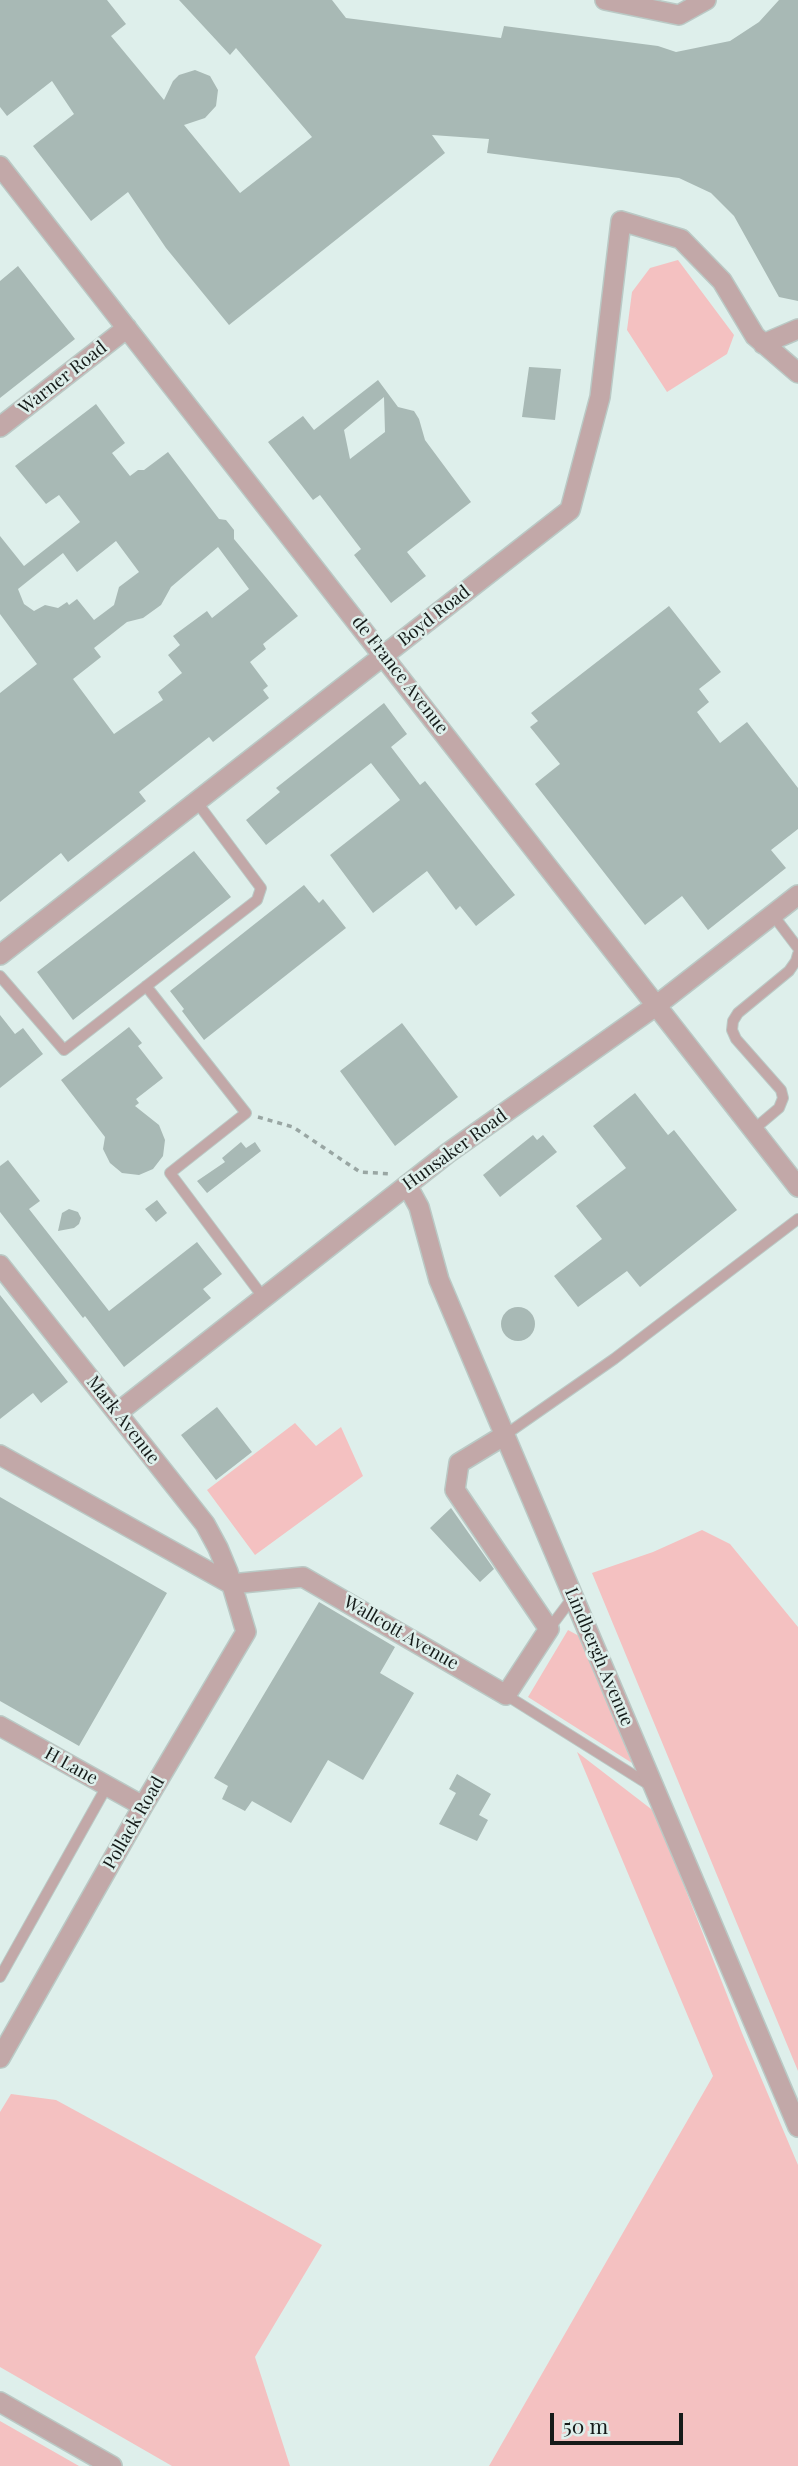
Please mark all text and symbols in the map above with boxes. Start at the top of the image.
street label: Warner Road [15,337,111,419]
street label: Boyd Road [394,581,474,651]
street label: de France Avenue [347,612,453,738]
street label: Hunsaker Road [399,1105,511,1195]
street label: Mark Avenue [82,1372,164,1468]
street label: Lindbergh Avenue [560,1585,638,1729]
street label: Wallcott Avenue [340,1591,462,1675]
street label: H Lane [41,1743,101,1789]
street label: Pollack Road [99,1773,169,1873]
scale bar [553,2400,686,2444]
text: 50 m [563,2411,608,2439]

